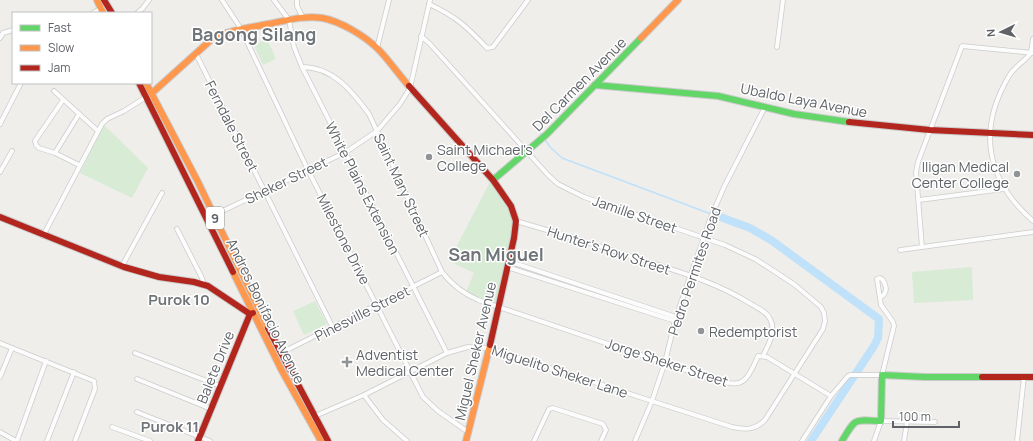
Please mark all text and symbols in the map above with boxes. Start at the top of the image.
legend [12,12,152,84]
north arrow [981,12,1021,52]
text: Fast [48,19,72,36]
district label: Bagong Silang [192,22,316,46]
text: N [983,28,998,38]
street label: Del Carmen Avenue [528,33,630,135]
text: Slow [48,39,74,56]
text: Jam [48,59,70,76]
street label: Ferndale Street [201,77,263,175]
street label: Ubaldo Laya Avenue [739,78,869,122]
street label: White Plains Extension [321,118,405,258]
street label: Saint Mary Street [370,130,434,240]
place label: Saint Michael's College [437,140,533,175]
street label: Sheker Street [242,152,331,208]
marker: Saint Michael's College [424,152,434,162]
place label: Iligan Medical Center College [912,157,1009,192]
marker: Iligan Medical Center College [1012,169,1022,179]
street label: Milestone Drive [313,190,375,288]
street label: Jamille Street [590,191,680,237]
street label: Pedro Permites Road [663,204,725,338]
road number: 9 [206,207,224,229]
street label: Hunter's Row Street [545,221,673,279]
street label: Andres Bonifacio Avenue [223,235,309,387]
district label: San Miguel [448,242,544,266]
street label: Miguel Sheker Avenue [450,280,500,422]
street label: Pinesville Street [311,281,413,345]
district label: Purok 10 [148,289,210,310]
place label: Redemptorist [709,322,798,341]
marker: Redemptorist [696,326,706,336]
street label: Balete Drive [192,328,238,406]
street label: Jorge Sheker Street [603,333,731,391]
street label: Miguelito Sheker Lane [489,340,631,402]
place label: Adventist Medical Center [356,345,454,380]
marker: Adventist Medical Center [341,356,353,368]
scale bar [893,403,959,429]
text: 100 m [899,408,931,425]
district label: Purok 11 [141,416,199,437]

